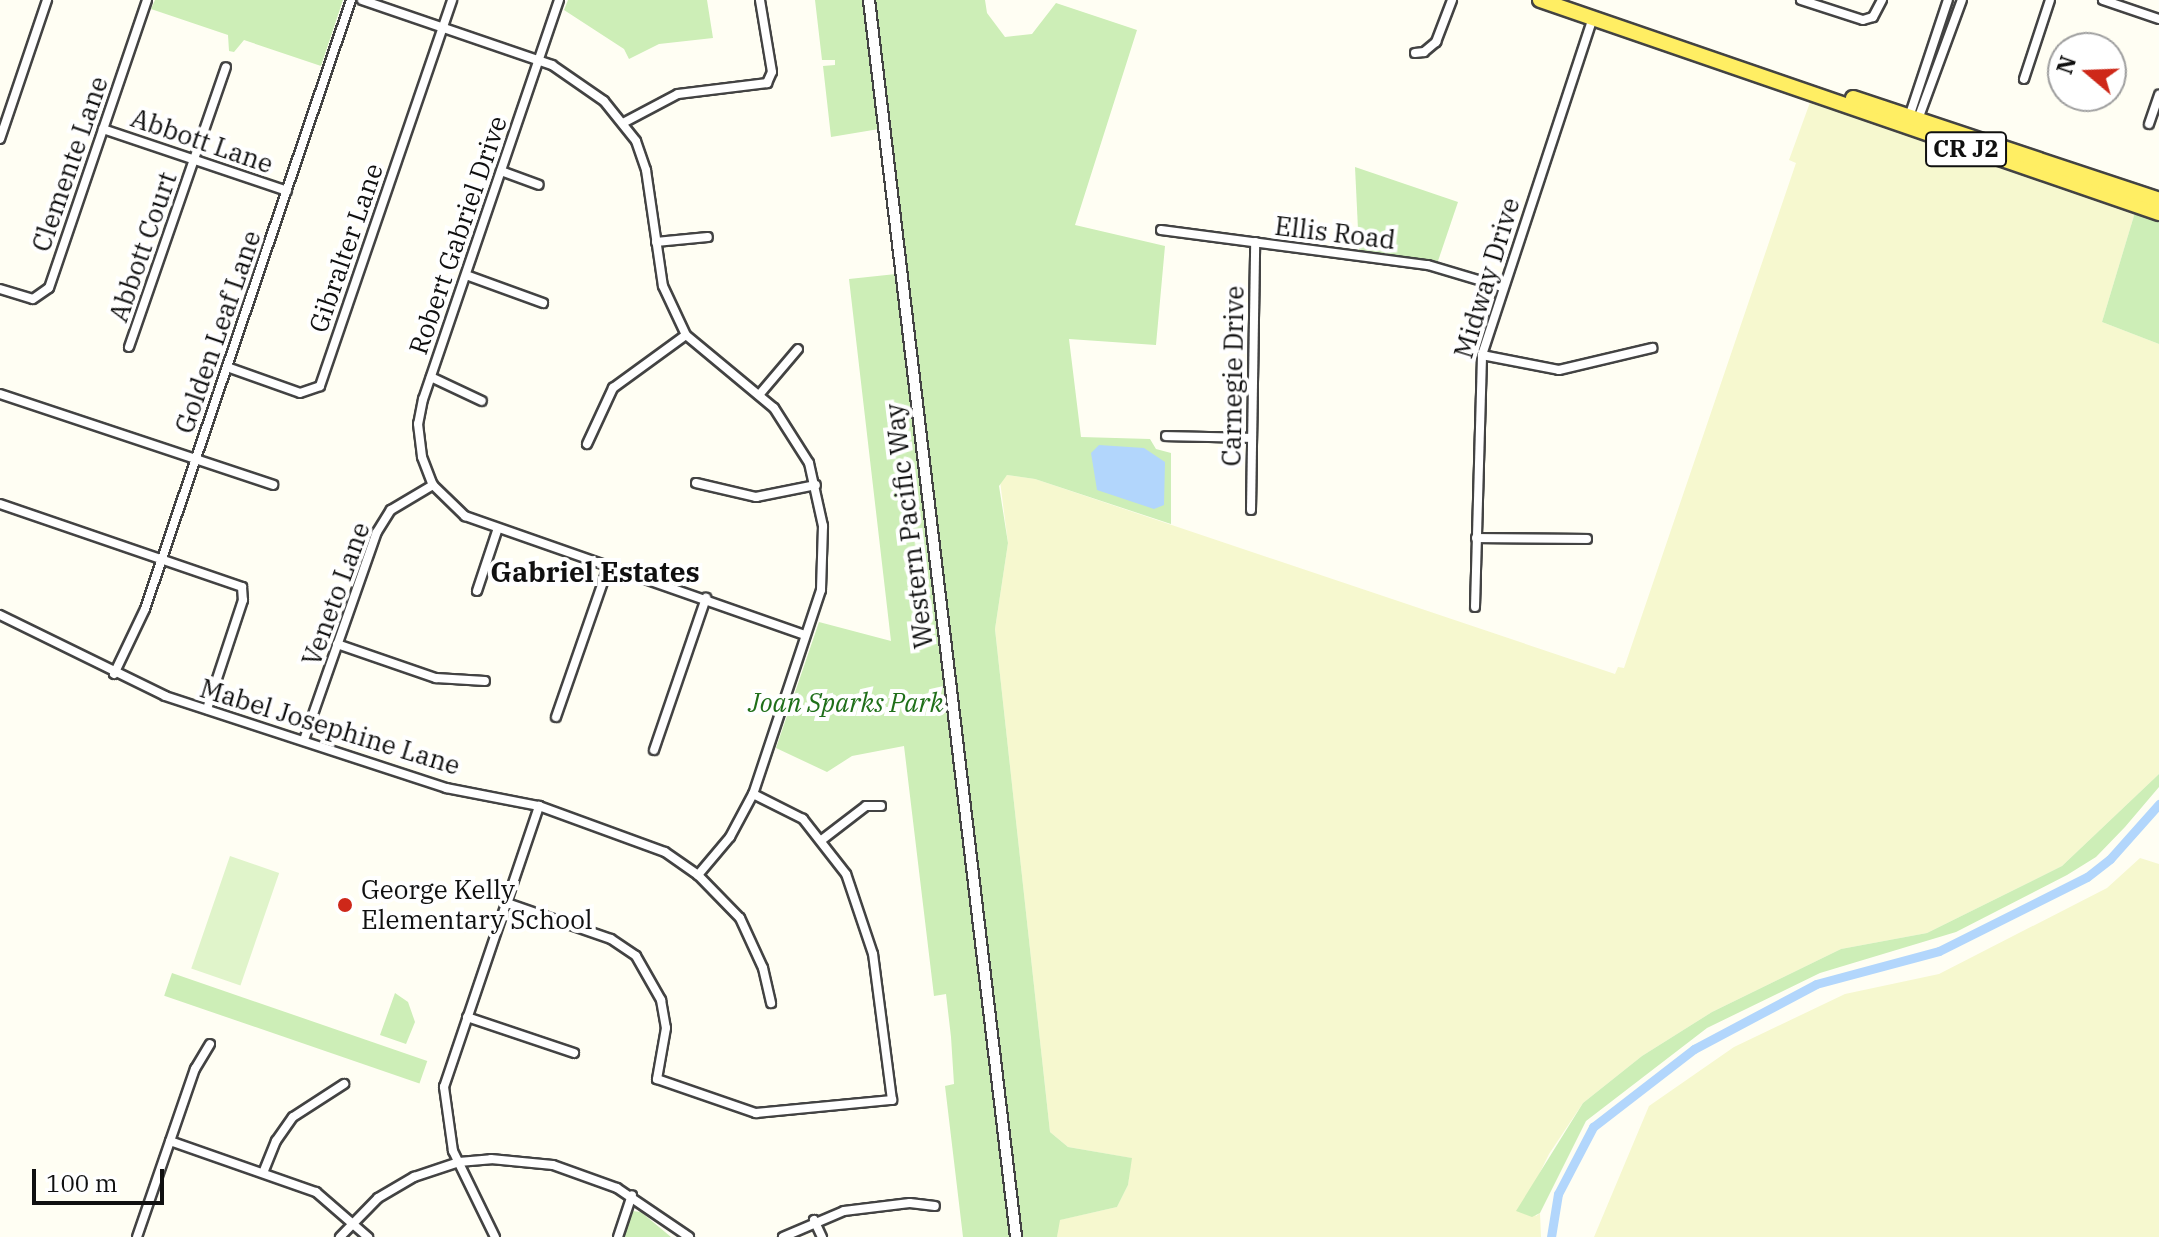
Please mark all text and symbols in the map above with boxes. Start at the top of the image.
north arrow [2047,32,2127,112]
text: N [2049,52,2082,78]
street label: Clemente Lane [25,72,115,256]
street label: Abbott Lane [127,102,277,180]
street label: Robert Gabriel Drive [403,112,513,358]
road number: CR J2 [1924,129,2008,169]
street label: Gibralter Lane [302,159,390,337]
street label: Abbott Court [103,168,183,326]
street label: Midway Drive [1448,194,1526,362]
street label: Ellis Road [1273,210,1397,256]
street label: Golden Leaf Lane [169,226,267,438]
street label: Carnegie Drive [1216,285,1250,467]
street label: Western Pacific Way [878,402,940,650]
street label: Veneto Lane [296,518,376,670]
district label: Gabriel Estates [490,555,700,589]
street label: Mabel Josephine Lane [196,673,464,781]
park label: Joan Sparks Park [748,687,944,719]
place label: George Kelly Elementary School [361,874,593,936]
marker: George Kelly Elementary School [336,896,354,914]
scale bar [36,1153,168,1203]
text: 100 m [46,1167,118,1199]

